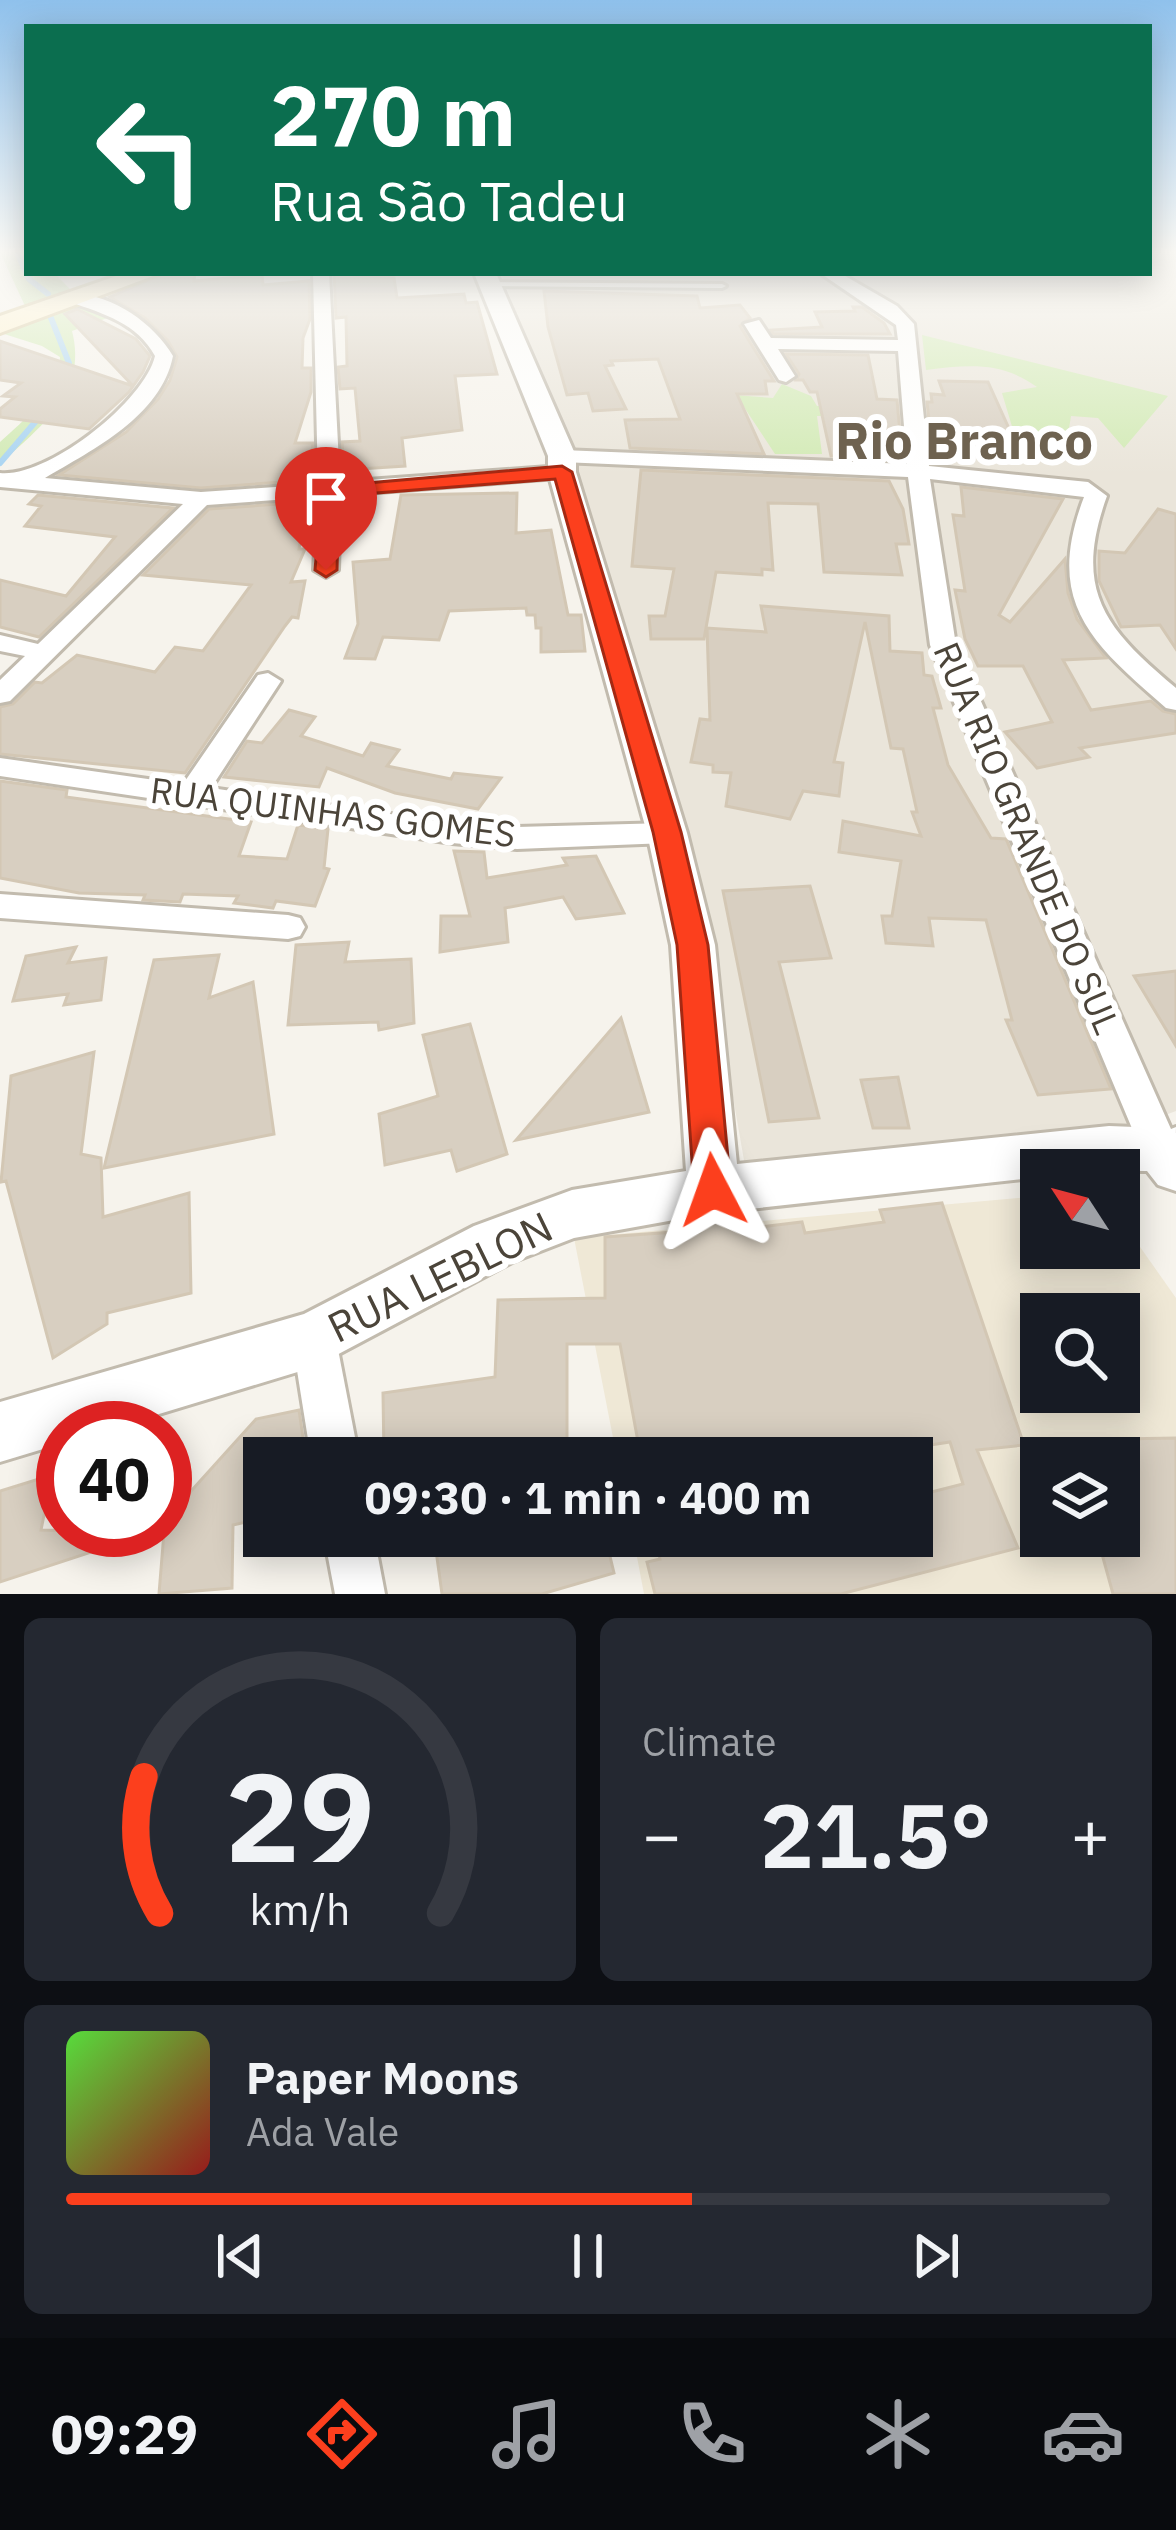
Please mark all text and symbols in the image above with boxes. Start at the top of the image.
text: 270 m [270,60,516,169]
icon: left [72,72,228,228]
text: Rua São Tadeu [270,166,628,236]
district label: Rio Branco [835,407,1093,473]
pin [275,447,377,570]
icon: arrive [293,465,359,531]
street label: RUA RIO GRANDE DO SUL [924,635,1131,1041]
street label: RUA QUINHAS GOMES [148,766,518,857]
position arrow [650,1127,776,1253]
north arrow [1020,1149,1140,1269]
map controls [1020,1149,1140,1557]
street label: RUA LEBLON [318,1199,561,1355]
button: search [1020,1293,1140,1413]
speed limit sign: 40 [36,1401,192,1557]
button: layers [1020,1437,1140,1557]
text: 09:30 · 1 min · 400 m [365,1468,811,1526]
text: Climate [642,1716,776,1767]
text: 29 [225,1734,375,1896]
text: 21.5° [760,1776,992,1893]
text: − [642,1791,682,1877]
text: + [1070,1791,1110,1877]
text: km/h [250,1880,350,1936]
text: Paper Moons [246,2048,519,2106]
text: Ada Vale [246,2106,399,2157]
icon: previous [207,2223,273,2289]
icon: pause [555,2223,621,2289]
icon: next [903,2223,969,2289]
icon: directions [300,2392,384,2476]
icon: music [485,2392,569,2476]
icon: phone [670,2392,754,2476]
icon: climate [856,2392,940,2476]
icon: car [1041,2392,1125,2476]
text: 09:29 [51,2399,198,2469]

